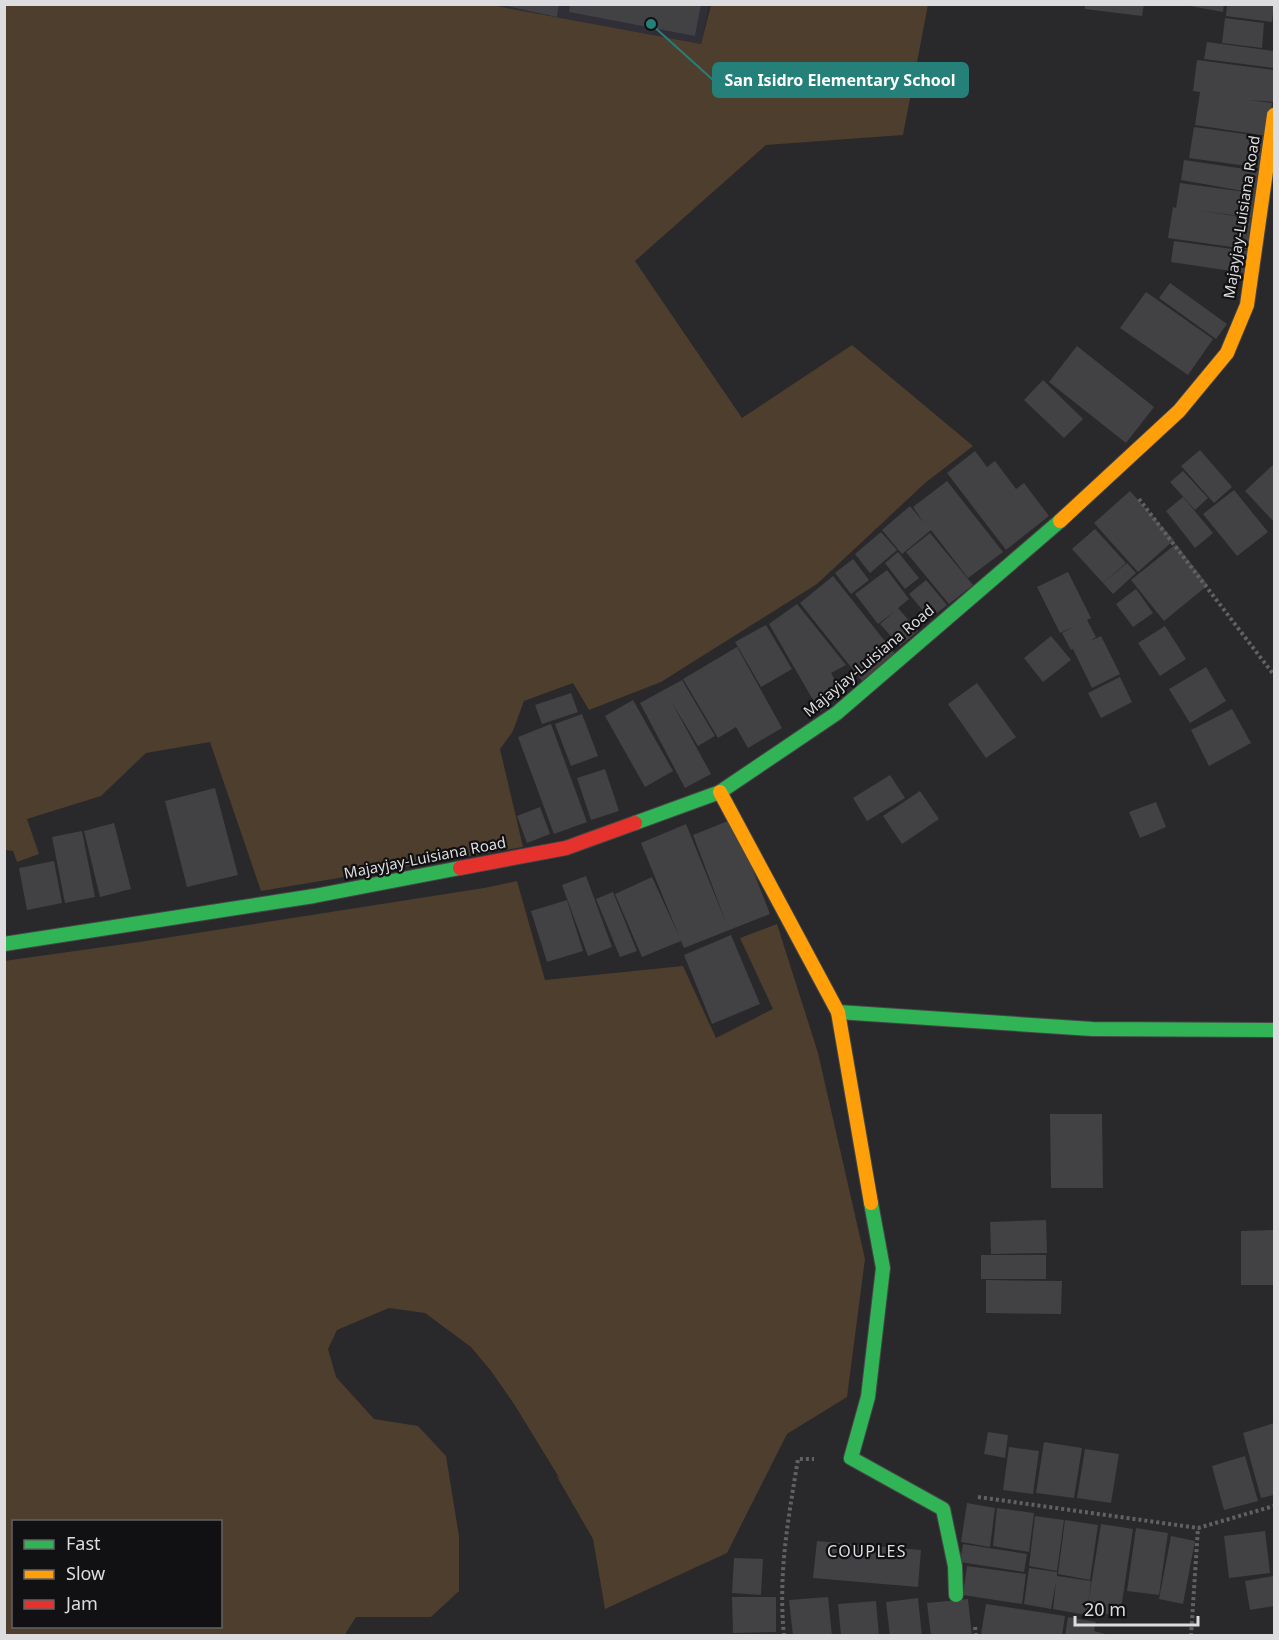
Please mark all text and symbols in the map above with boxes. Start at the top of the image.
callout: San Isidro Elementary School [713,63,968,97]
text: San Isidro Elementary School [724,69,956,91]
street label: Majayjay-Luisiana Road [1218,134,1264,300]
street label: Majayjay-Luisiana Road [799,600,938,721]
street label: Majayjay-Luisiana Road [342,831,508,883]
legend [12,1520,222,1628]
text: Fast [66,1531,101,1555]
district label: COUPLES [827,1540,907,1562]
text: Slow [66,1561,105,1585]
scale bar [1075,1589,1198,1627]
text: Jam [64,1591,98,1615]
text: 20 m [1084,1597,1126,1621]

